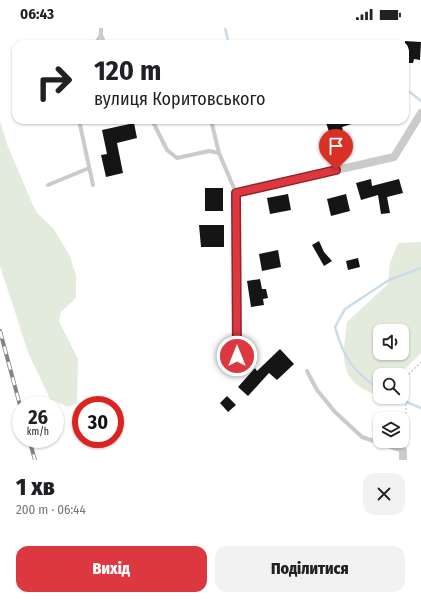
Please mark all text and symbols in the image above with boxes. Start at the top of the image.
text: 06:43 [20,5,54,23]
text: 120 m [94,54,161,87]
icon: right [28,56,80,108]
text: вулиця Коритовського [94,88,265,110]
pin [319,129,353,170]
icon: arrive [325,135,347,157]
map controls [373,324,409,448]
button: sound [373,324,409,360]
position arrow [216,335,258,377]
button: search [373,368,409,404]
speed limit sign: 30 [72,396,124,448]
text: 26 [28,405,48,429]
button: layers [373,412,409,448]
text: km/h [27,426,49,438]
text: 1 хв [16,473,55,501]
button: close [363,473,405,515]
text: 200 m · 06:44 [16,502,86,517]
button: Вихід [16,546,207,592]
button: Поділитися [215,546,405,592]

